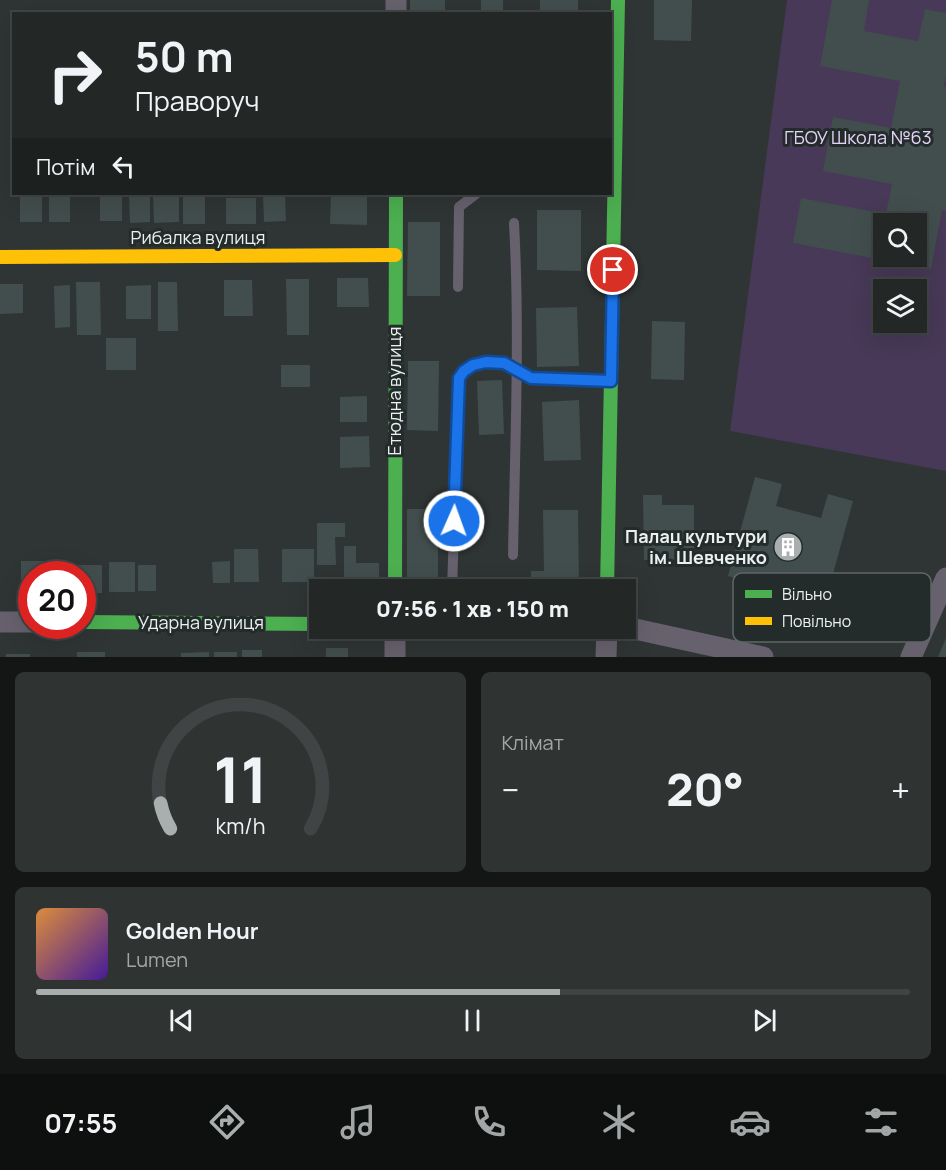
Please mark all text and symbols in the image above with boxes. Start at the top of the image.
text: 50 m [135,27,233,85]
icon: right [36,36,114,114]
text: Праворуч [135,82,259,119]
park label: ГБОУ Школа №63 [784,125,932,149]
icon: left [107,150,140,183]
text: Потім [36,152,95,182]
map controls [873,213,927,333]
button: search [873,213,927,267]
street label: Рибалка вулиця [131,225,265,249]
pin [587,244,638,295]
icon: arrive [596,253,629,286]
button: layers [873,279,927,333]
street label: Етюдна вулиця [382,326,406,456]
position arrow [422,489,486,553]
place label: Палац культури ім. Шевченко [625,524,767,569]
building icon: Палац культури ім. Шевченко [772,531,804,563]
speed limit sign: 20 [18,561,96,639]
legend [733,573,931,642]
text: Вільно [782,583,832,605]
text: 07:56 · 1 хв · 150 m [376,594,569,624]
street label: Ударна вулиця [138,610,264,634]
text: Повільно [782,610,851,632]
text: Клімат [502,729,564,756]
text: 11 [213,736,268,822]
text: 20° [666,758,744,820]
text: − [502,767,519,812]
text: + [891,767,910,812]
text: km/h [215,811,265,840]
text: Golden Hour [126,916,259,946]
text: Lumen [126,946,188,973]
icon: previous [165,1004,198,1037]
icon: pause [456,1004,489,1037]
icon: next [748,1004,781,1037]
icon: directions [206,1101,248,1143]
icon: music [337,1101,379,1143]
icon: phone [468,1101,510,1143]
icon: climate [598,1101,640,1143]
icon: car [729,1101,771,1143]
icon: filters [860,1101,902,1143]
text: 07:55 [44,1104,117,1141]

